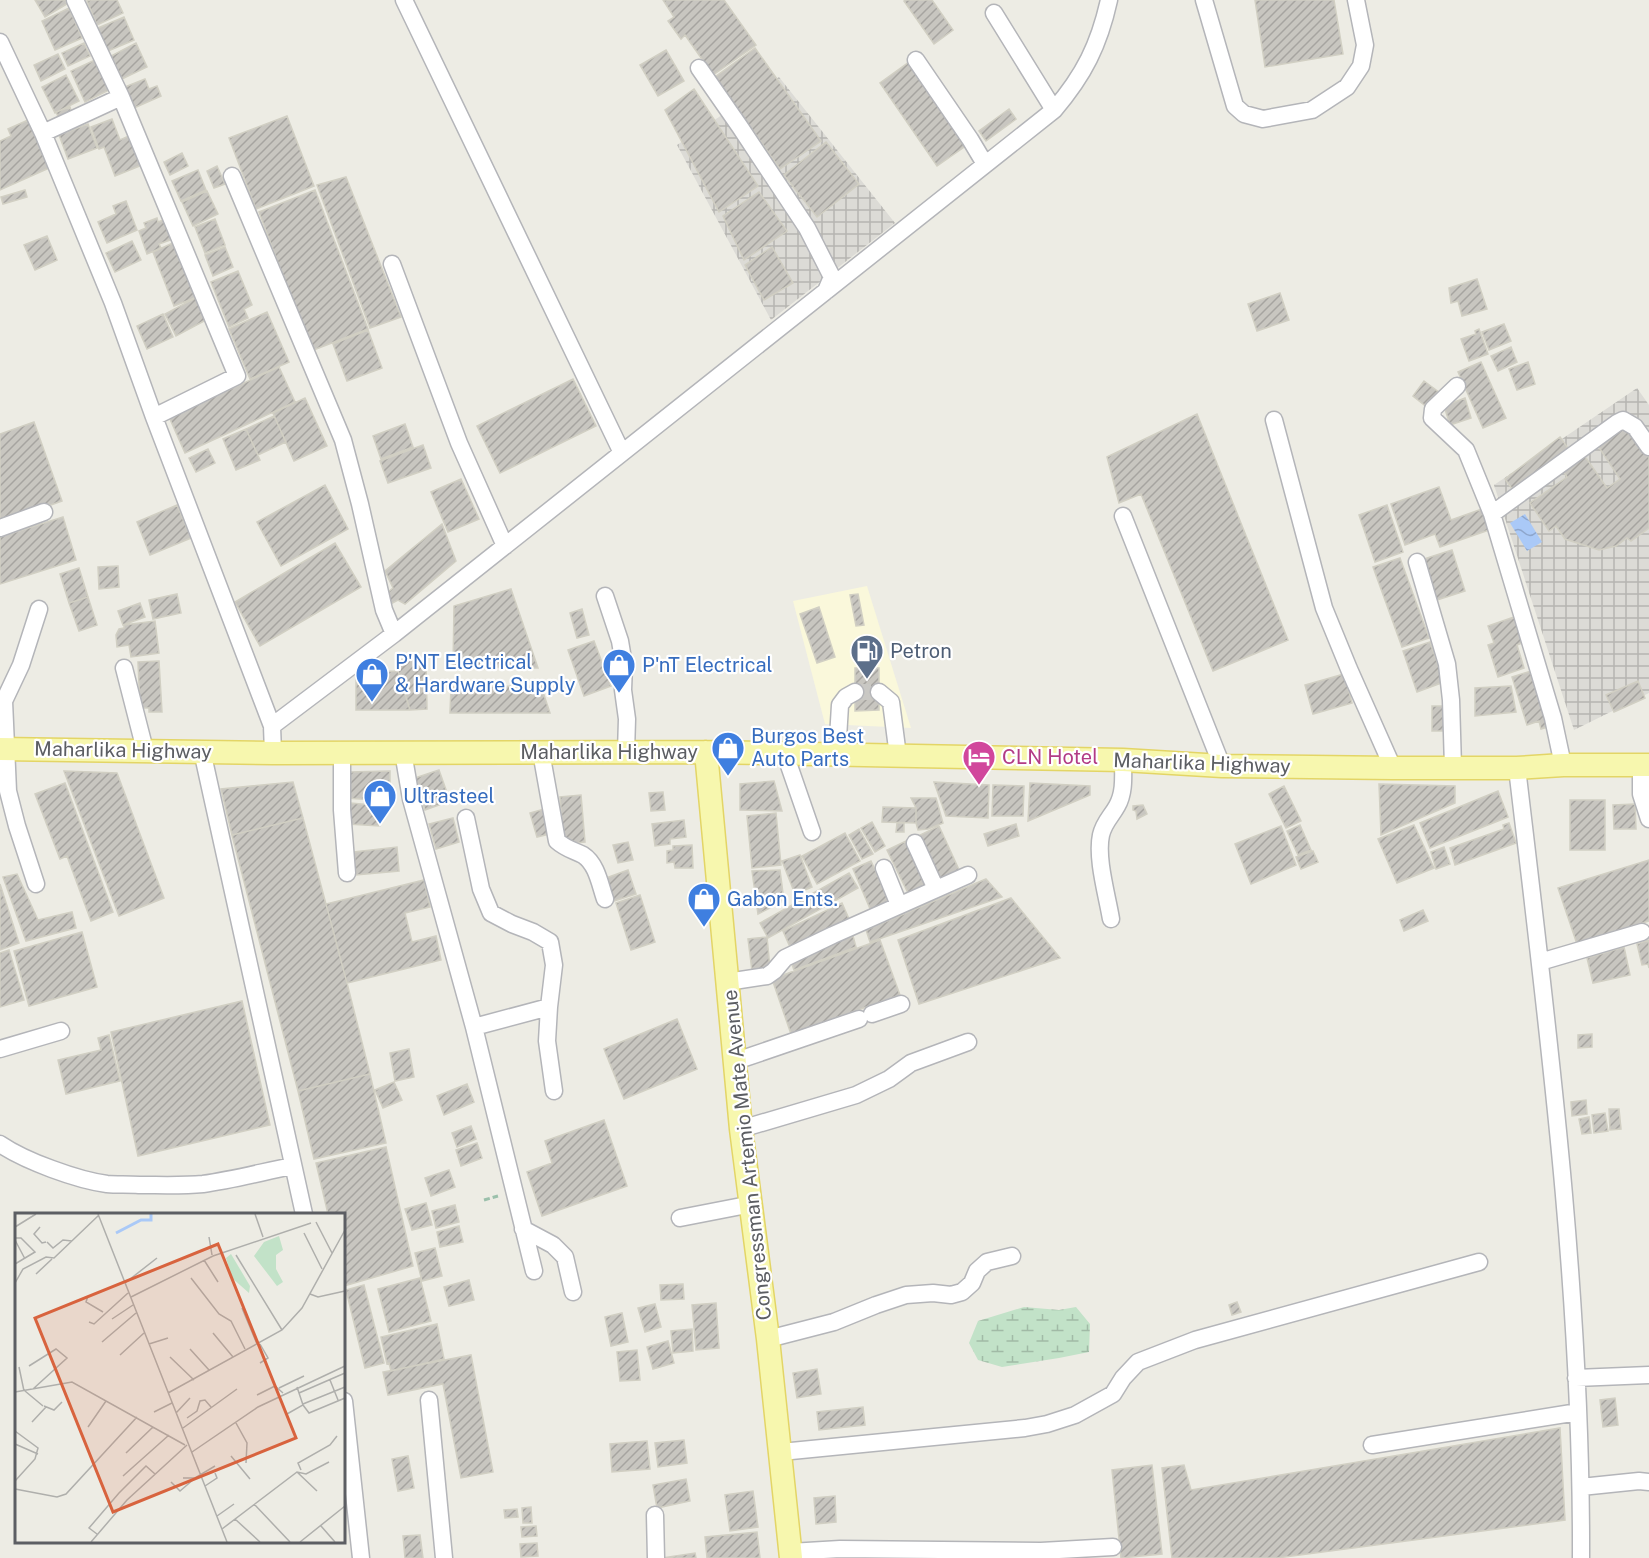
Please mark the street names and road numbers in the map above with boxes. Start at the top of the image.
street label: Maharlika Highway [34,736,212,764]
street label: Maharlika Highway [520,740,698,764]
street label: Maharlika Highway [1113,748,1292,778]
street label: Congressman Artemio Mate Avenue [718,989,776,1321]

